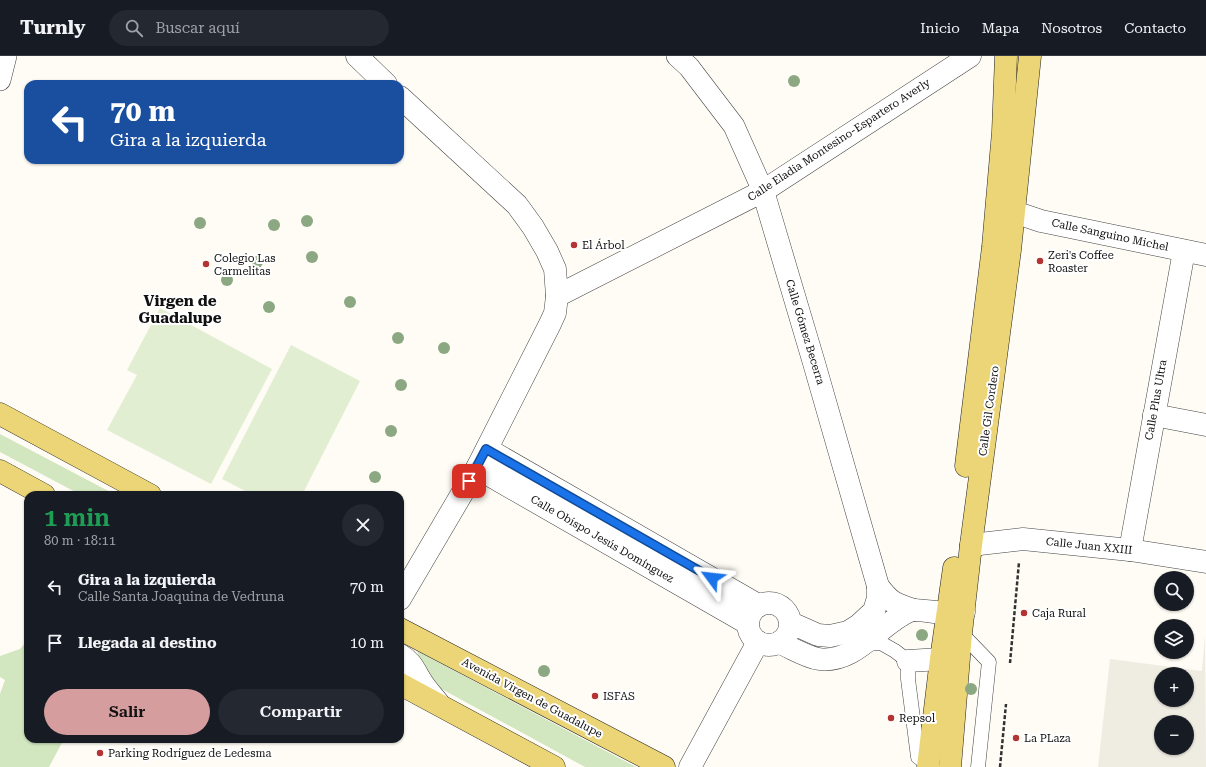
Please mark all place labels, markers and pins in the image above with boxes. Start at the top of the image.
place label: El Árbol [582,238,625,252]
marker: El Árbol [569,240,579,250]
place label: Zeri's Coffee Roaster [1048,249,1114,275]
place label: Colegio Las Carmelitas [214,252,275,278]
marker: Zeri's Coffee Roaster [1035,256,1045,266]
marker: Colegio Las Carmelitas [201,259,211,269]
pin [452,464,486,498]
place label: Caja Rural [1032,607,1086,620]
marker: Caja Rural [1019,608,1029,618]
place label: ISFAS [603,690,635,703]
marker: ISFAS [590,691,600,701]
place label: Repsol [899,712,936,725]
marker: Repsol [886,713,896,723]
place label: La PLaza [1024,732,1071,745]
marker: La PLaza [1011,733,1021,743]
place label: Parking Rodríguez de Ledesma [108,747,271,760]
marker: Parking Rodríguez de Ledesma [95,748,105,758]

